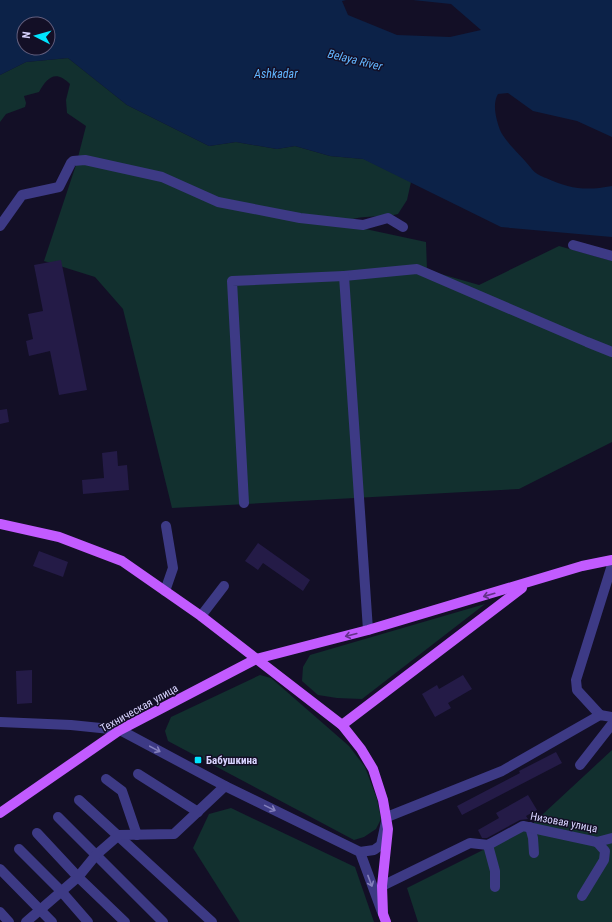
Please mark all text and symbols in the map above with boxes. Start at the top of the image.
north arrow [16,16,56,56]
text: N [20,31,33,39]
water label: Belaya River [326,46,384,74]
water label: Ashkadar [253,67,298,81]
one-way arrow [483,592,496,599]
one-way arrow [345,632,358,639]
street label: Техническая улица [98,682,180,735]
one-way arrow [148,745,160,753]
place label: Бабушкина [206,754,257,767]
marker: Бабушкина [193,755,203,765]
one-way arrow [264,805,276,812]
street label: Низовая улица [529,810,599,835]
one-way arrow [367,874,375,886]

